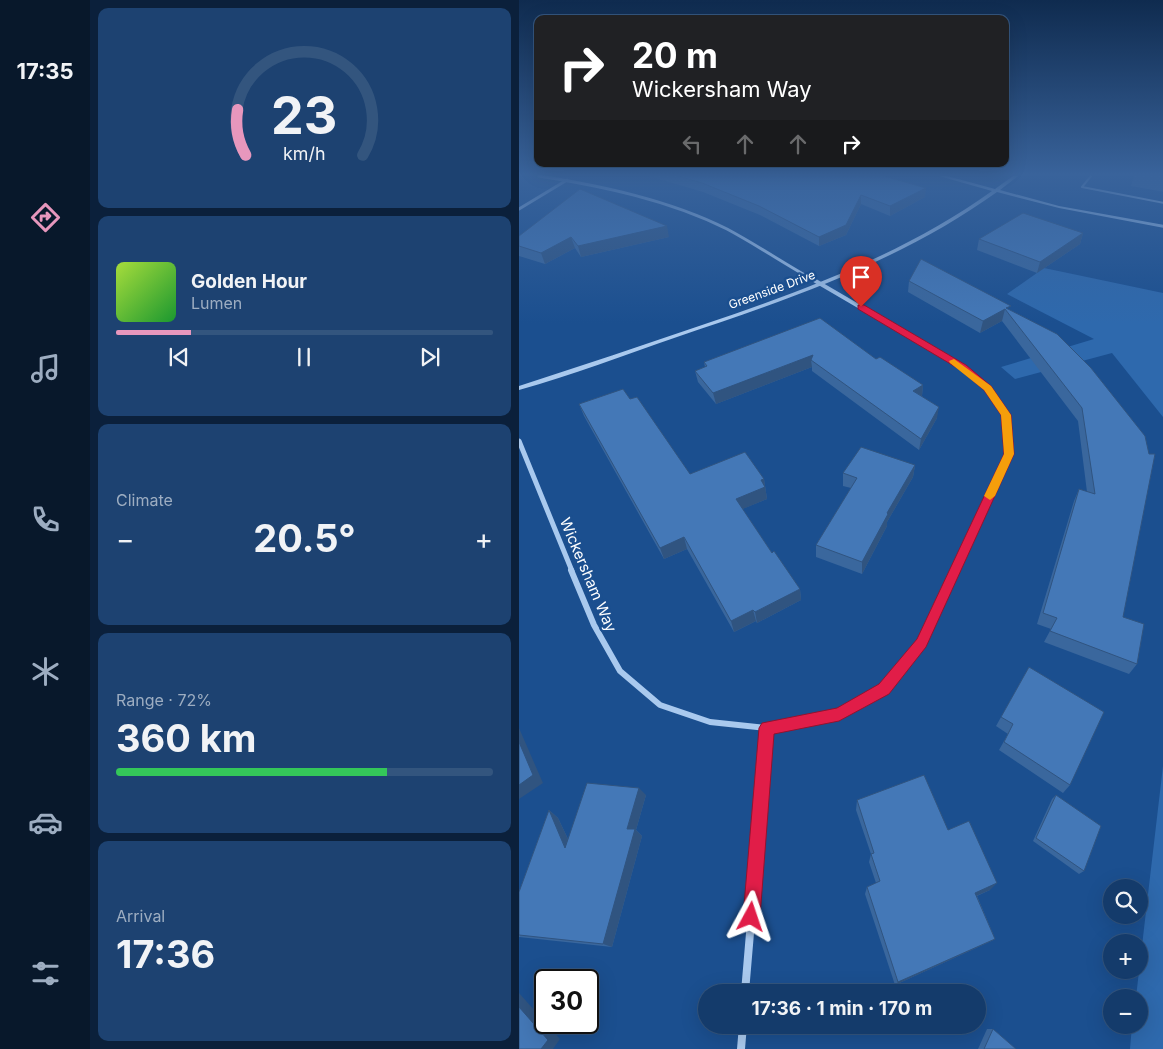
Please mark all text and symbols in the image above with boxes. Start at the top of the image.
text: 20 m [632,34,718,76]
icon: right [549,35,614,100]
text: 17:35 [16,58,74,84]
text: Wickersham Way [632,76,812,102]
text: 23 [271,84,338,147]
icon: left [678,130,706,158]
icon: ahead [731,130,759,158]
icon: ahead [784,130,812,158]
icon: right [837,130,865,158]
text: km/h [283,143,326,164]
icon: directions [28,200,63,235]
pin [840,256,882,307]
icon: arrive [847,263,875,291]
street label: Greenside Drive [726,267,817,312]
text: Golden Hour [191,270,307,293]
text: Lumen [191,293,242,313]
icon: previous [165,343,193,371]
icon: pause [290,343,318,371]
icon: next [416,343,444,371]
icon: music [28,351,63,386]
text: Climate [116,490,173,510]
icon: phone [28,502,63,537]
text: 20.5° [253,515,356,561]
street label: Wickersham Way [556,515,621,635]
text: − [116,522,135,556]
text: + [474,522,493,556]
icon: climate [28,654,63,689]
text: Range · 72% [116,690,212,710]
text: 360 km [116,715,257,761]
icon: car [28,805,63,840]
map controls [1103,879,1148,1034]
button: search [1103,879,1148,924]
position arrow [724,890,776,942]
text: Arrival [116,906,165,926]
text: 17:36 [116,931,215,977]
button: + [1103,934,1148,979]
icon: filters [28,956,63,991]
speed limit sign: 30 [534,969,599,1034]
button: − [1103,989,1148,1034]
text: 17:36 · 1 min · 170 m [752,997,932,1020]

